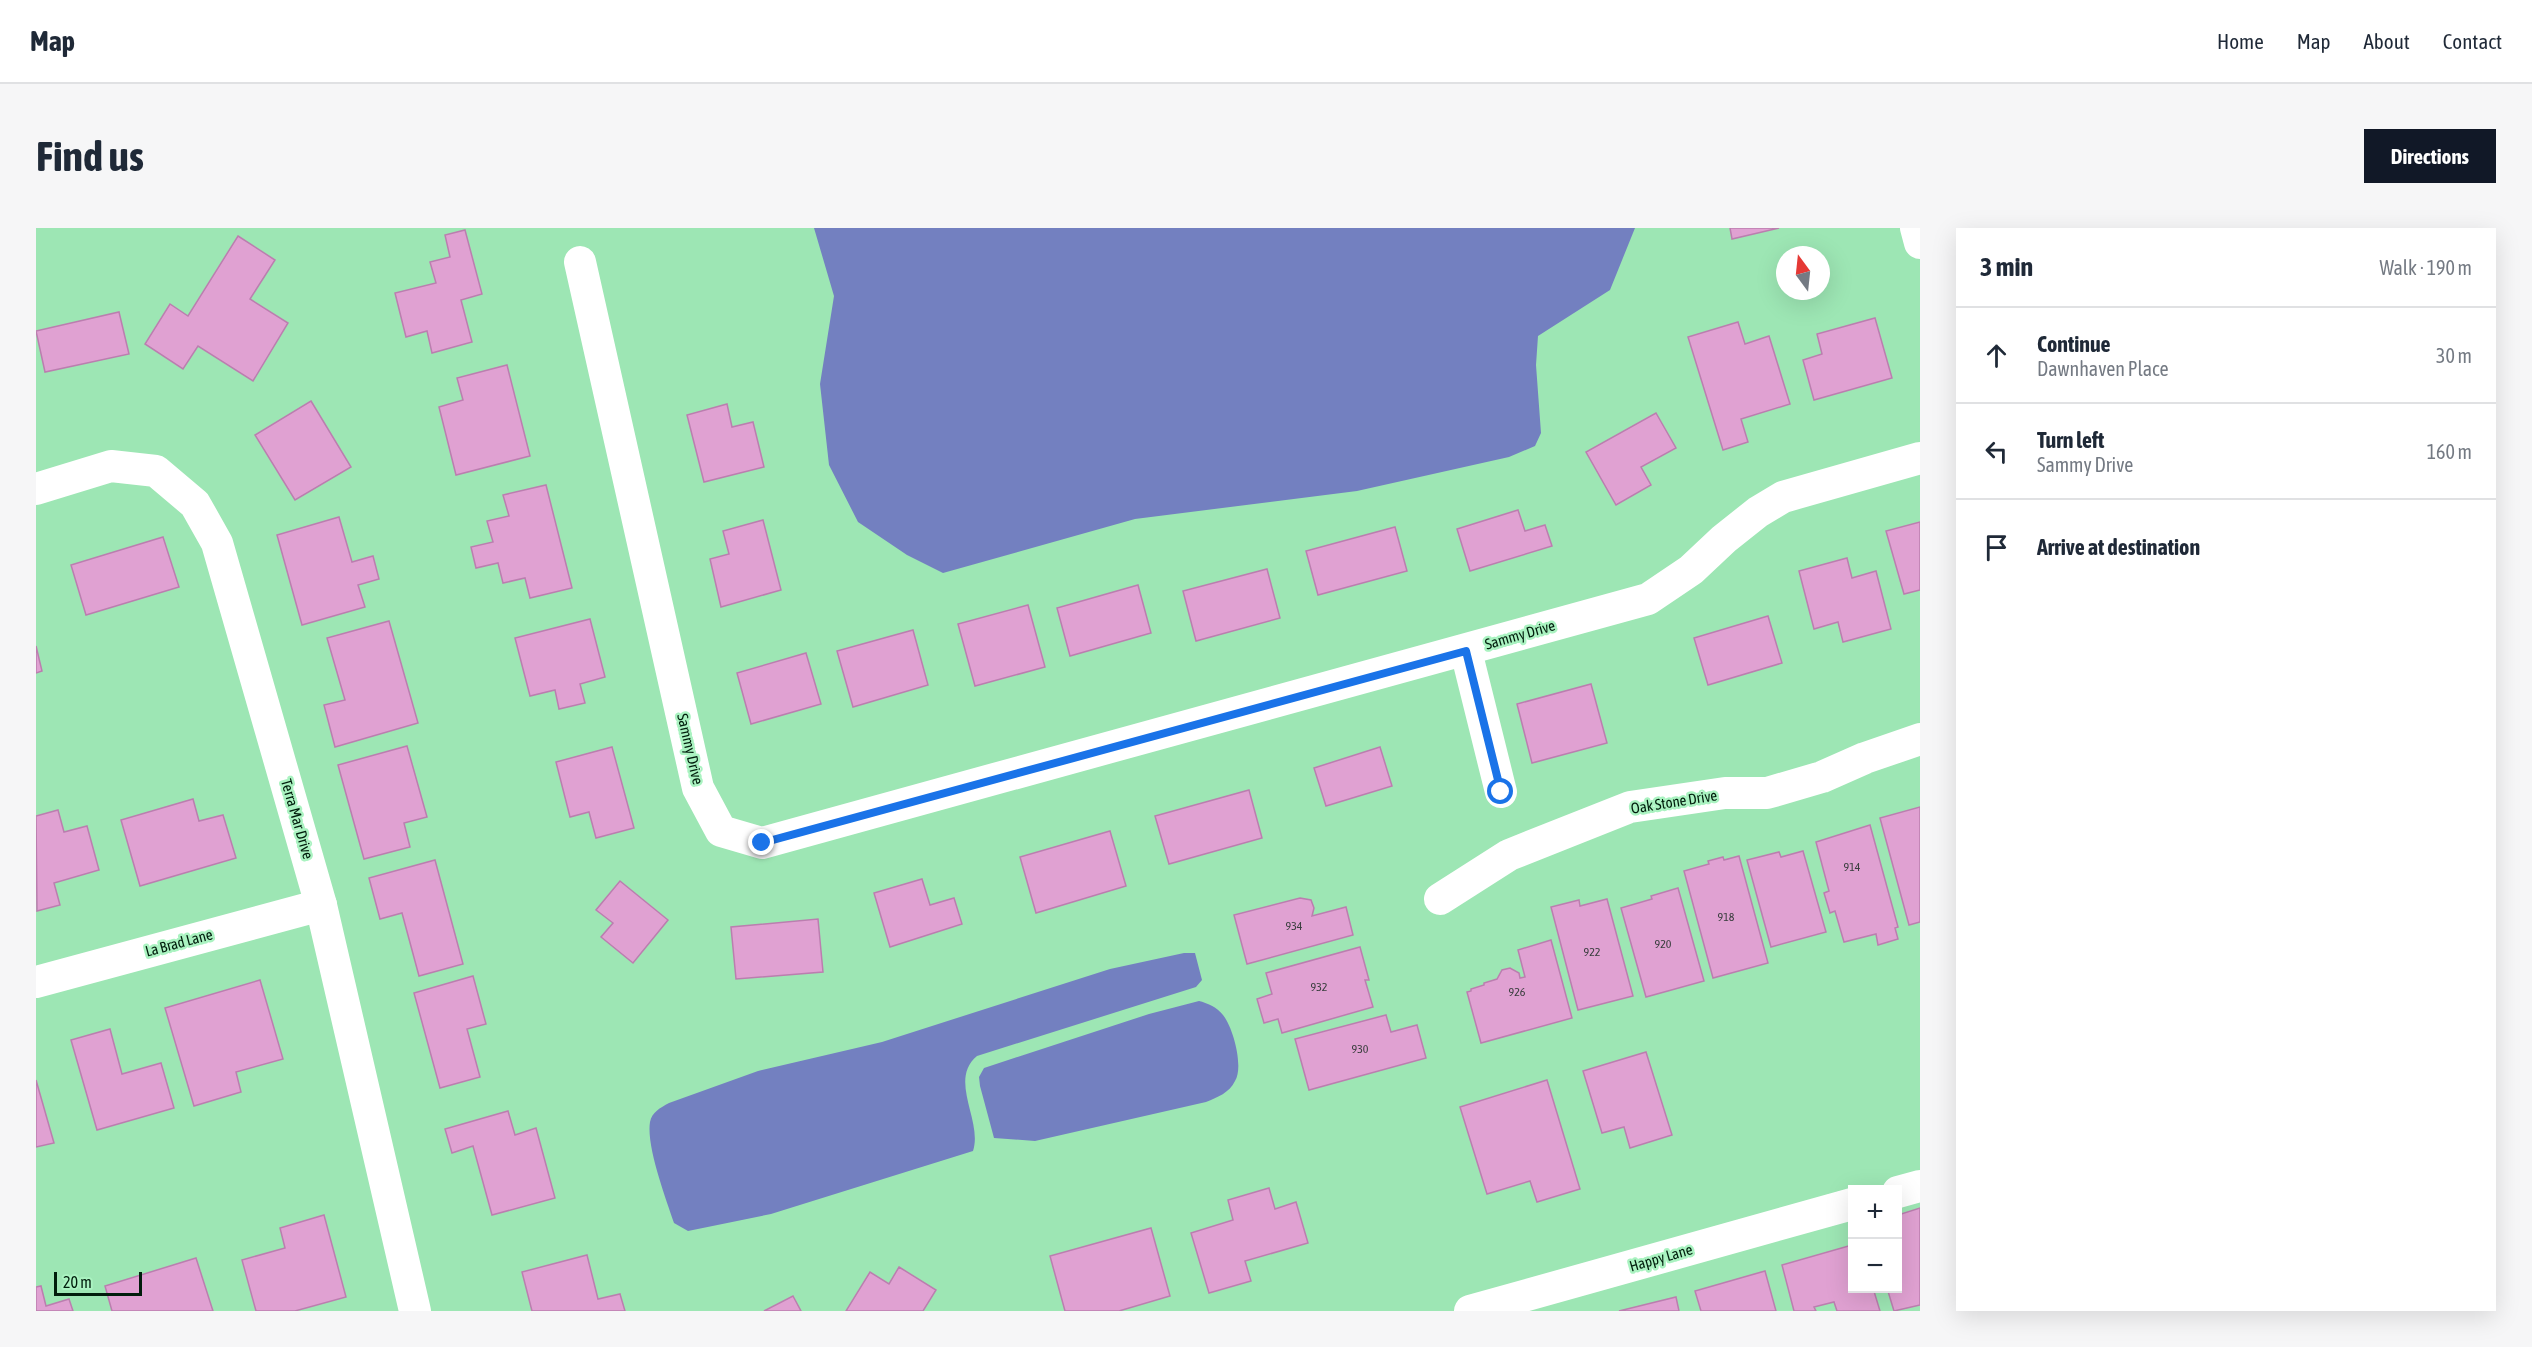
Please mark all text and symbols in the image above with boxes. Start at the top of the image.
text: Map [30,25,75,57]
text: Home [2217,29,2264,53]
text: Map [2297,29,2331,53]
text: About [2364,29,2410,53]
text: Contact [2443,29,2502,53]
button: Directions [2364,129,2496,183]
text: Find us [36,132,144,180]
north arrow [1776,246,1830,300]
text: 3 min [1980,252,2033,282]
text: Walk · 190 m [2380,256,2472,279]
text: Continue [2037,331,2111,357]
icon: ahead [1980,339,2013,372]
text: 30 m [2436,344,2472,367]
text: Dawnhaven Place [2037,357,2169,380]
text: Turn left [2037,427,2104,453]
icon: left [1980,435,2013,468]
text: 160 m [2427,440,2472,463]
text: Sammy Drive [2037,453,2133,476]
icon: arrive [1980,531,2013,564]
text: Arrive at destination [2037,534,2200,560]
street label: Sammy Drive [1483,616,1557,653]
street label: Sammy Drive [674,712,707,786]
street label: Terra Mar Drive [278,777,317,861]
route start [1487,778,1513,804]
street label: Oak Stone Drive [1630,786,1718,817]
route end [748,829,774,855]
house number: 914 [1844,860,1861,874]
house number: 918 [1718,910,1735,924]
house number: 934 [1286,919,1303,933]
street label: La Brad Lane [143,925,215,960]
house number: 920 [1655,937,1672,951]
house number: 922 [1584,945,1600,959]
house number: 932 [1311,980,1327,994]
house number: 926 [1509,985,1526,999]
house number: 930 [1352,1042,1369,1056]
map controls [1848,1185,1902,1293]
button: + [1848,1185,1902,1239]
button: − [1848,1239,1902,1293]
street label: Happy Lane [1627,1240,1695,1275]
scale bar [54,1269,142,1296]
text: 20 m [63,1273,92,1291]

